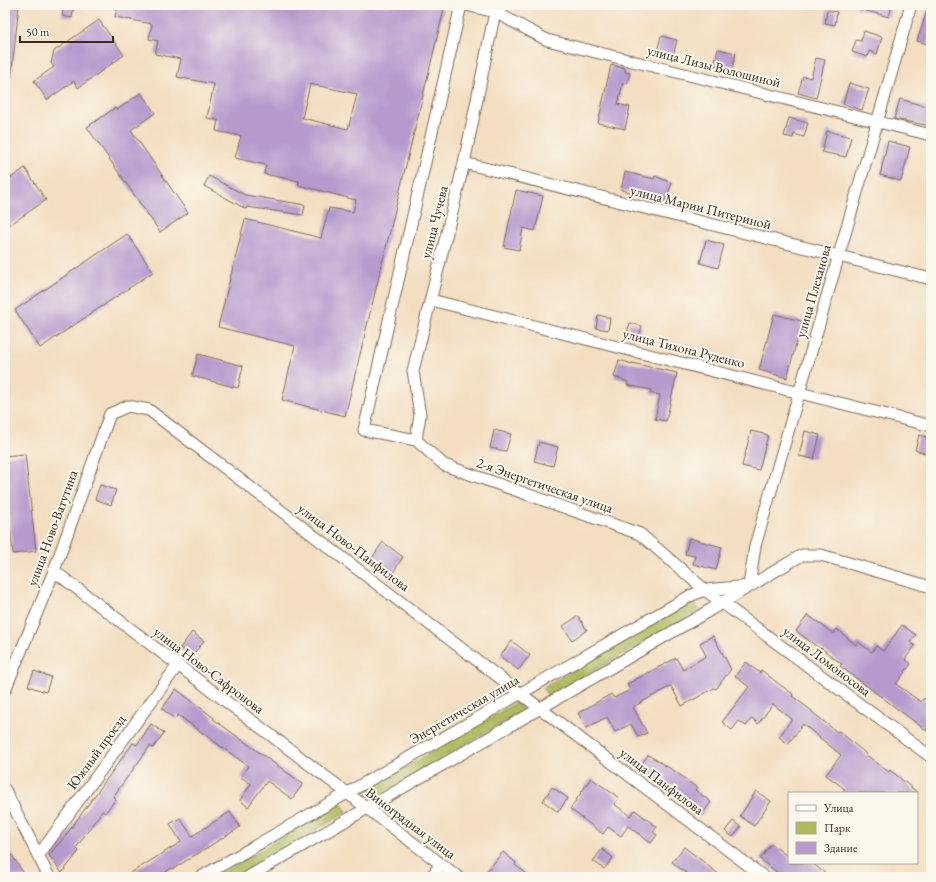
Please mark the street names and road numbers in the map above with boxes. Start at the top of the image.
street label: улица Лизы Волошиной [646,41,783,91]
street label: улица Марии Питериной [629,181,774,233]
street label: улица Чучева [416,183,452,260]
street label: улица Плеханова [791,242,835,340]
street label: улица Тихона Руденко [621,324,747,372]
street label: 2-я Энергетическая улица [474,453,616,517]
street label: улица Ново-Ватутина [23,467,81,588]
street label: улица Ново-Панфилова [294,499,414,595]
street label: улица Ново-Сафронова [150,622,268,718]
street label: улица Ломоносова [779,622,875,700]
street label: Энергетическая улица [406,670,522,748]
street label: Южный проезд [63,710,130,793]
street label: улица Панфилова [616,744,708,819]
street label: Виноградная улица [362,783,460,863]

